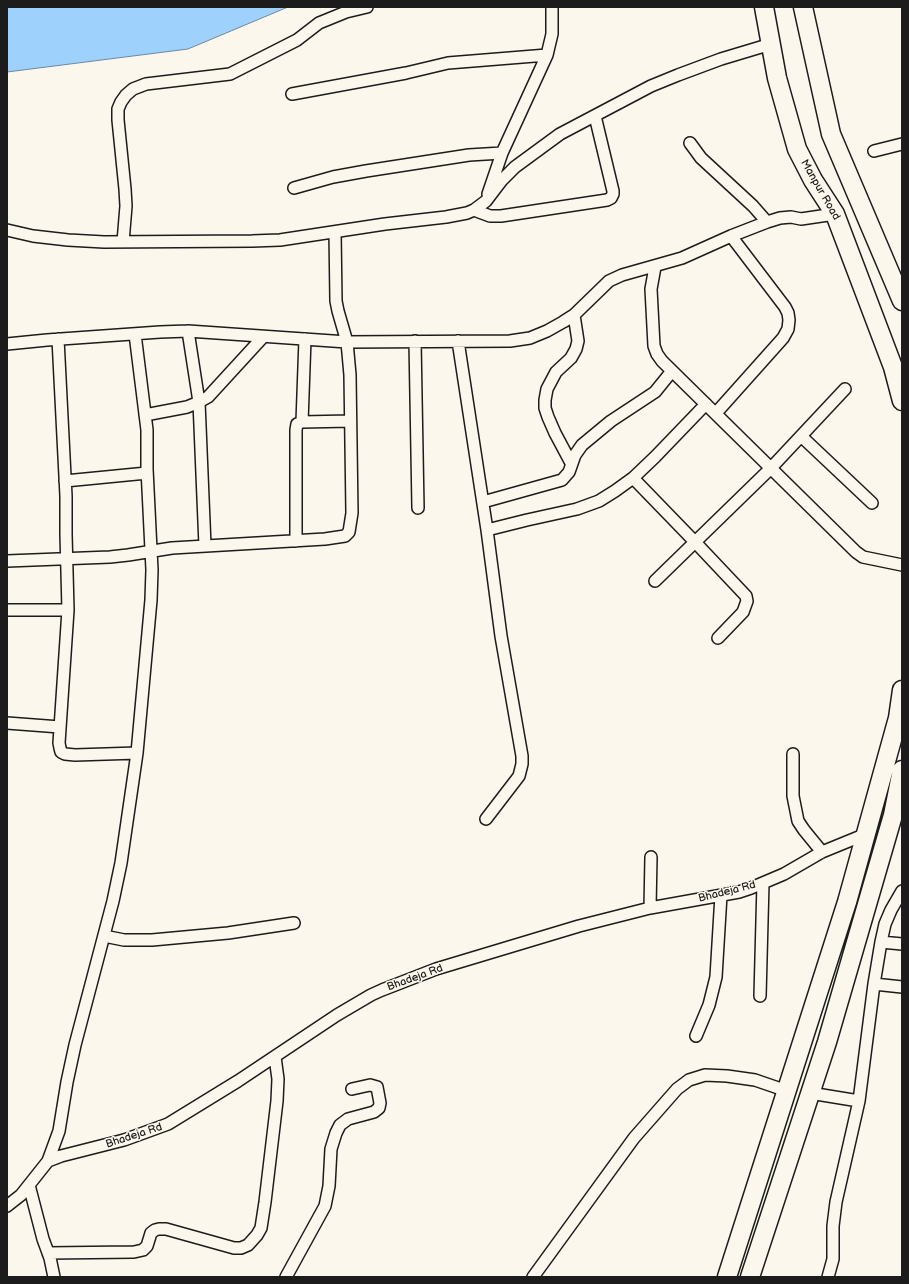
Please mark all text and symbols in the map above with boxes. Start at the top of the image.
street label: Manpur Road [797,157,843,223]
street label: Bhadeja Rd [697,879,757,905]
street label: Bhadeja Rd [385,962,445,994]
street label: Bhadeja Rd [104,1121,164,1151]

